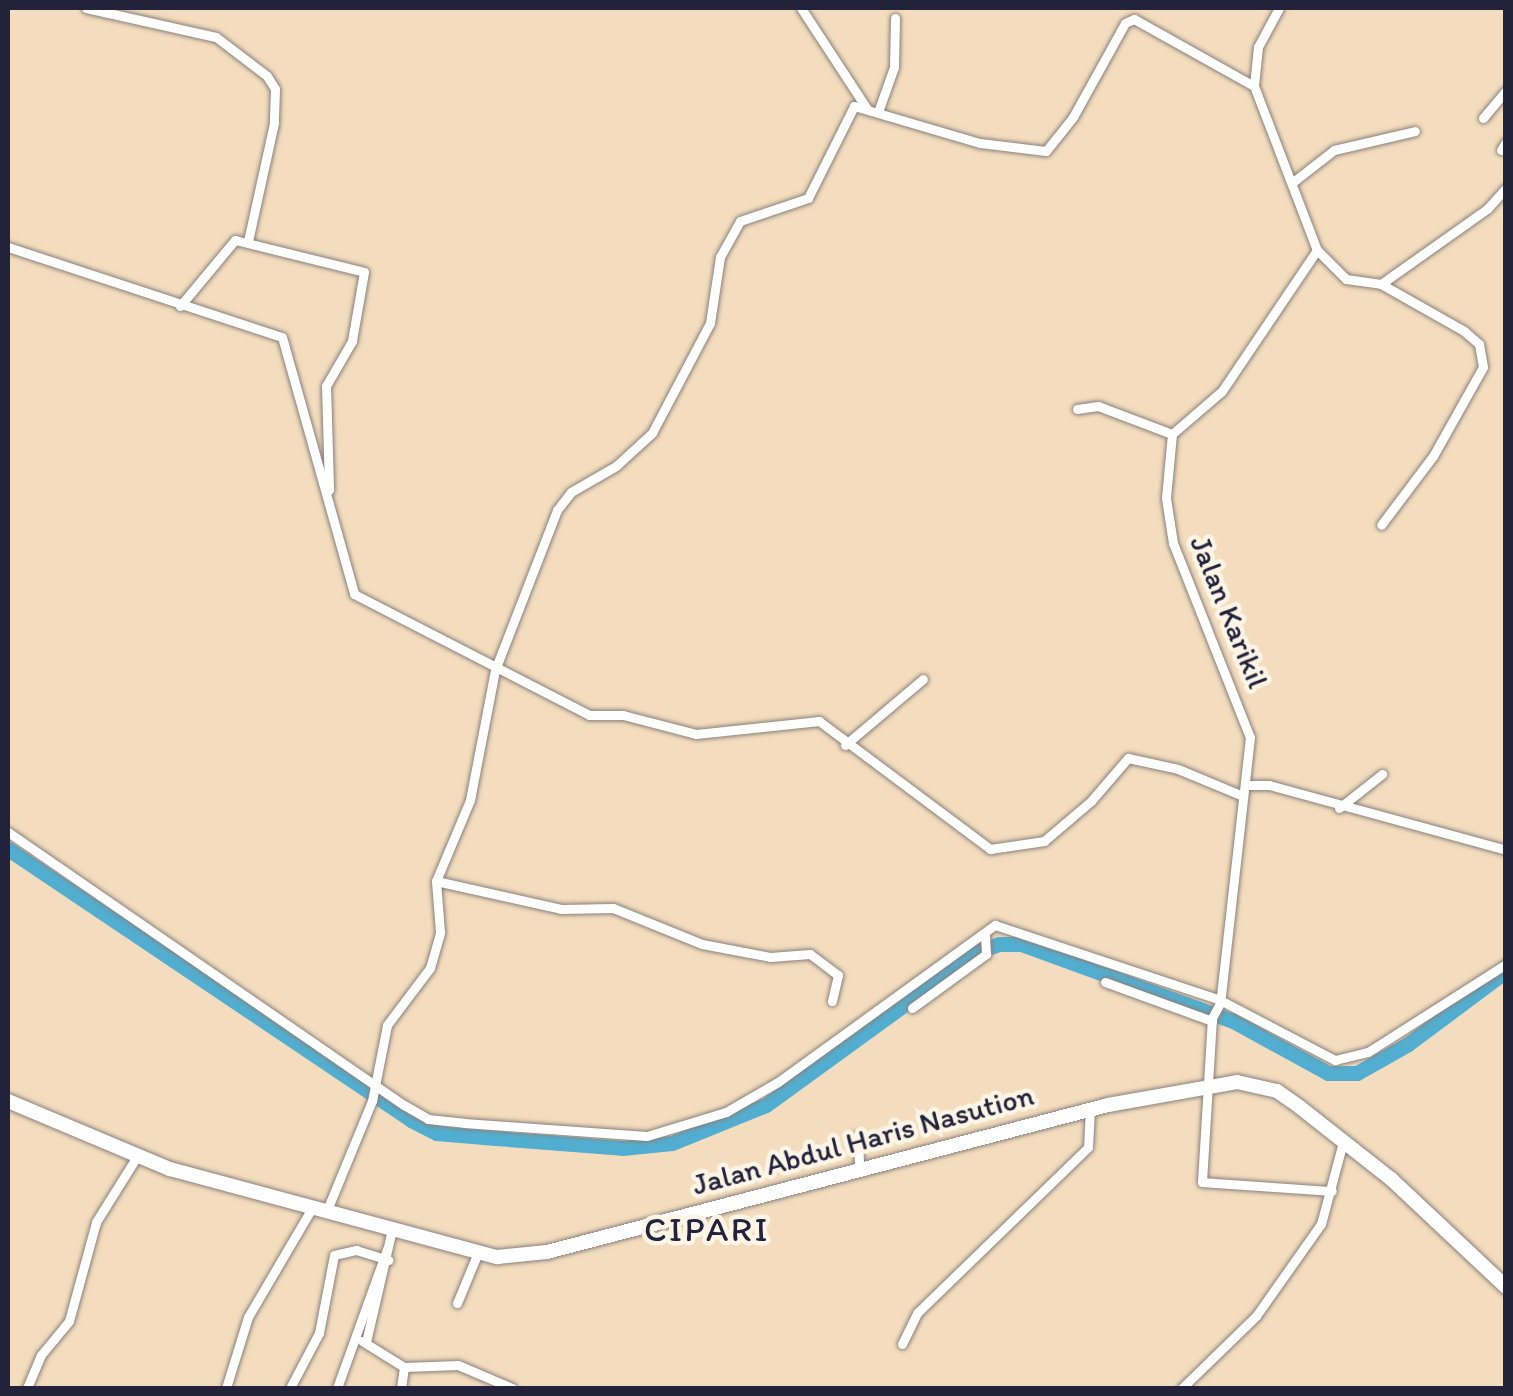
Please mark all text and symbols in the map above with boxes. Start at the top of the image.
street label: Jalan Karikil [1182,530,1276,694]
street label: Jalan Abdul Haris Nasution [689,1077,1037,1203]
district label: CIPARI [643,1208,771,1250]

